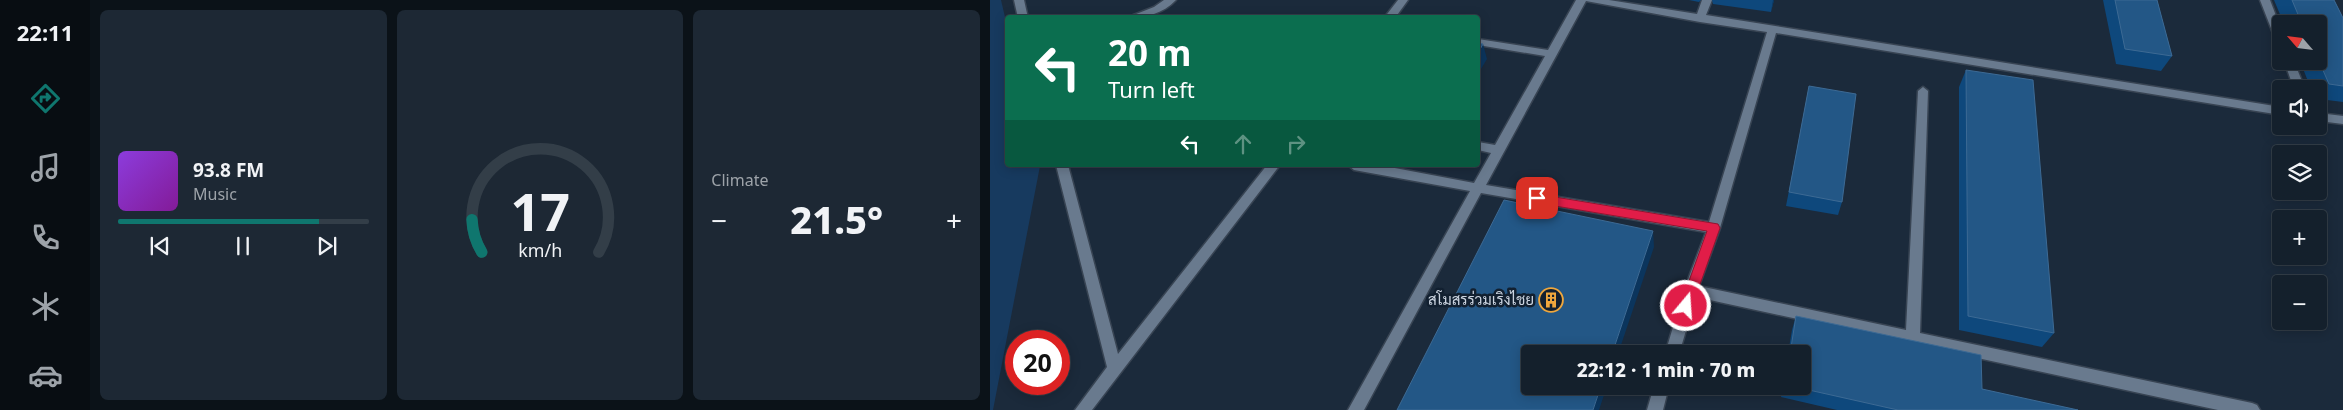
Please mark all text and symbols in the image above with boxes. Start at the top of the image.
north arrow [2272,15,2328,70]
map controls [2272,15,2327,330]
text: 22:11 [17,17,73,47]
text: 20 m [1108,29,1191,76]
icon: left [1025,35,1090,100]
text: Turn left [1108,74,1195,104]
button: sound [2272,80,2327,135]
icon: directions [28,81,63,116]
icon: left [1176,130,1204,158]
icon: ahead [1229,130,1257,158]
icon: right [1282,130,1310,158]
button: layers [2272,145,2327,200]
icon: music [28,150,63,185]
text: 93.8 FM [193,157,264,183]
text: Climate [711,169,768,191]
text: 17 [510,175,570,246]
pin [1516,177,1558,219]
text: Music [193,183,237,205]
icon: arrive [1523,184,1551,212]
text: 21.5° [790,193,883,245]
text: − [711,201,727,239]
text: + [946,201,962,239]
button: + [2272,210,2327,265]
icon: phone [28,220,63,255]
icon: previous [146,232,174,260]
icon: pause [229,232,257,260]
icon: next [313,232,341,260]
text: km/h [518,238,562,262]
button: − [2272,275,2327,330]
position arrow [1659,279,1711,331]
building icon: สโมสรร่วมเริงไชย [1538,287,1564,313]
icon: climate [28,289,63,324]
place label: สโมสรร่วมเริงไชย [1428,289,1534,309]
speed limit sign: 20 [1005,330,1070,395]
text: 22:12 · 1 min · 70 m [1577,357,1755,383]
icon: car [28,358,63,393]

